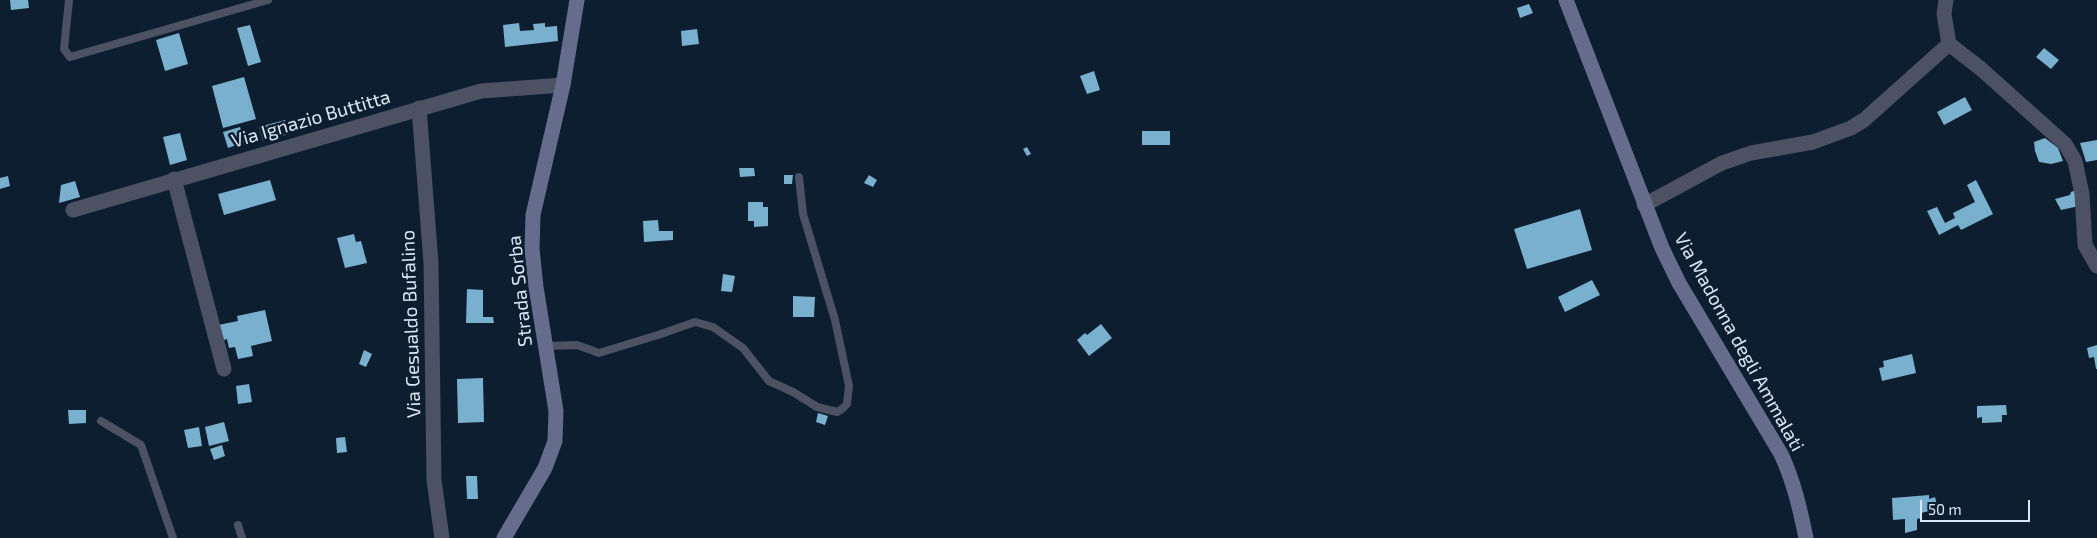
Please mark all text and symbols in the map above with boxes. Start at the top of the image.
street label: Via Ignazio Buttitta [229,85,393,153]
street label: Via Madonna degli Ammalati [1669,229,1809,455]
street label: Via Gesualdo Bufalino [396,230,426,418]
street label: Strada Sorba [503,234,537,348]
scale bar [1922,490,2032,522]
text: 50 m [1928,500,1962,518]

